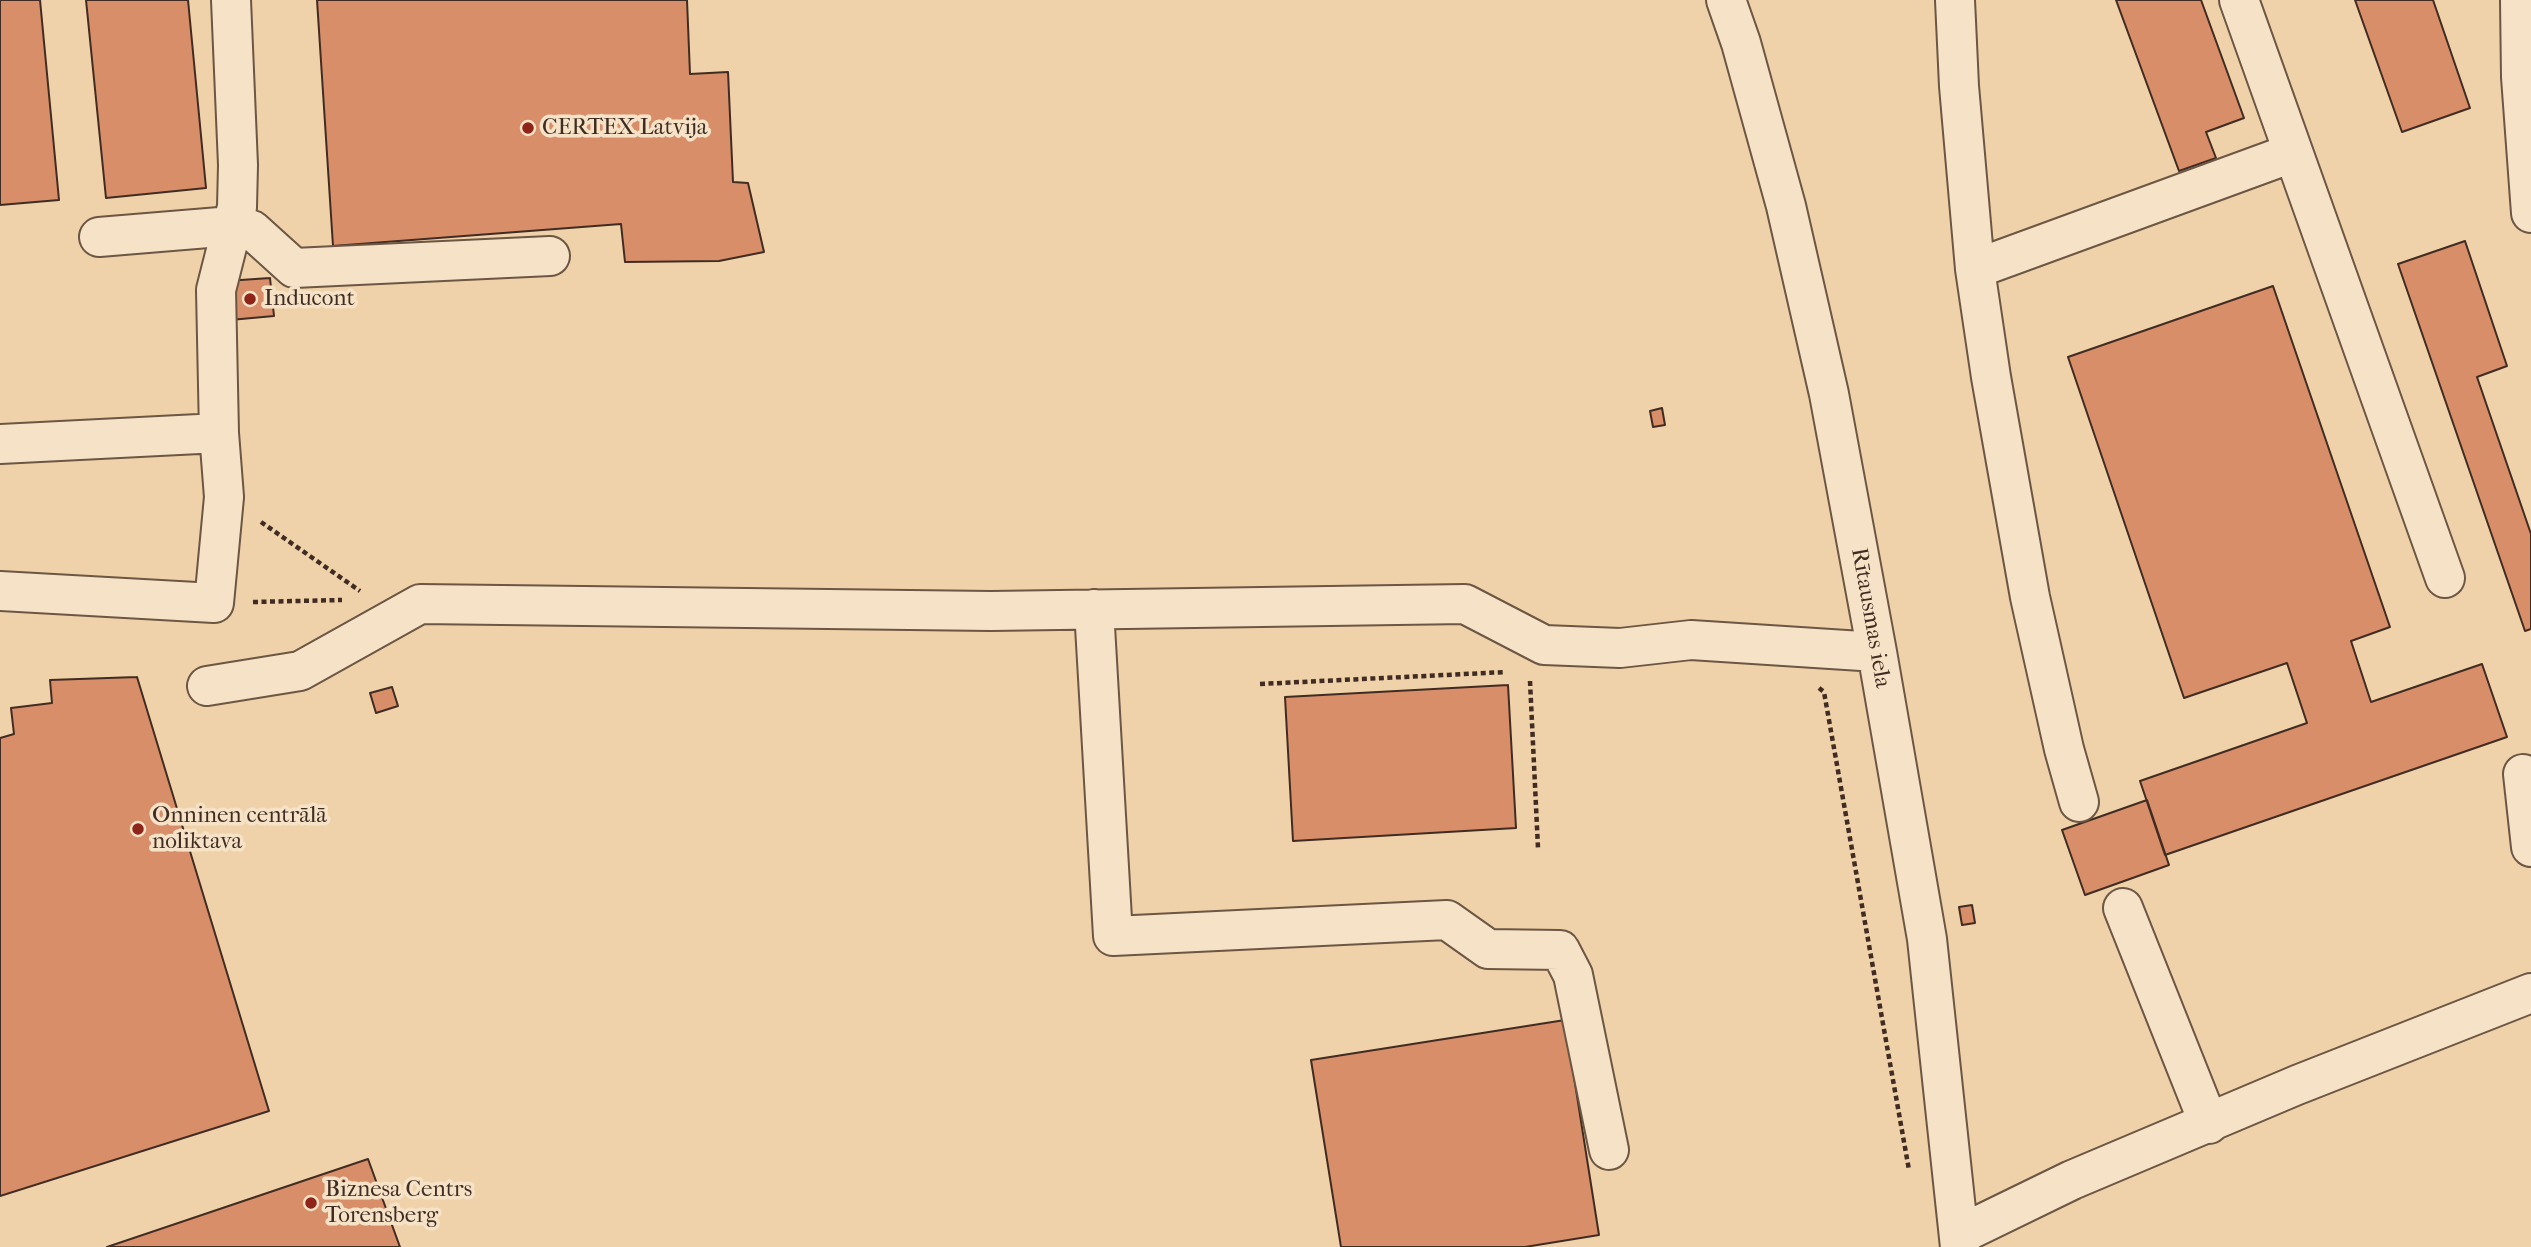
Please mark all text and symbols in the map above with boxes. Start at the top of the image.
place label: CERTEX Latvija [542,114,707,142]
marker: CERTEX Latvija [520,120,536,136]
place label: Inducont [264,285,355,313]
marker: Inducont [242,291,258,307]
street label: Rītausmas iela [1844,546,1896,690]
place label: Onninen centrālā noliktava [152,802,327,856]
marker: Onninen centrālā noliktava [130,821,146,837]
place label: Biznesa Centrs Torensberg [325,1176,472,1230]
marker: Biznesa Centrs Torensberg [303,1195,319,1211]

